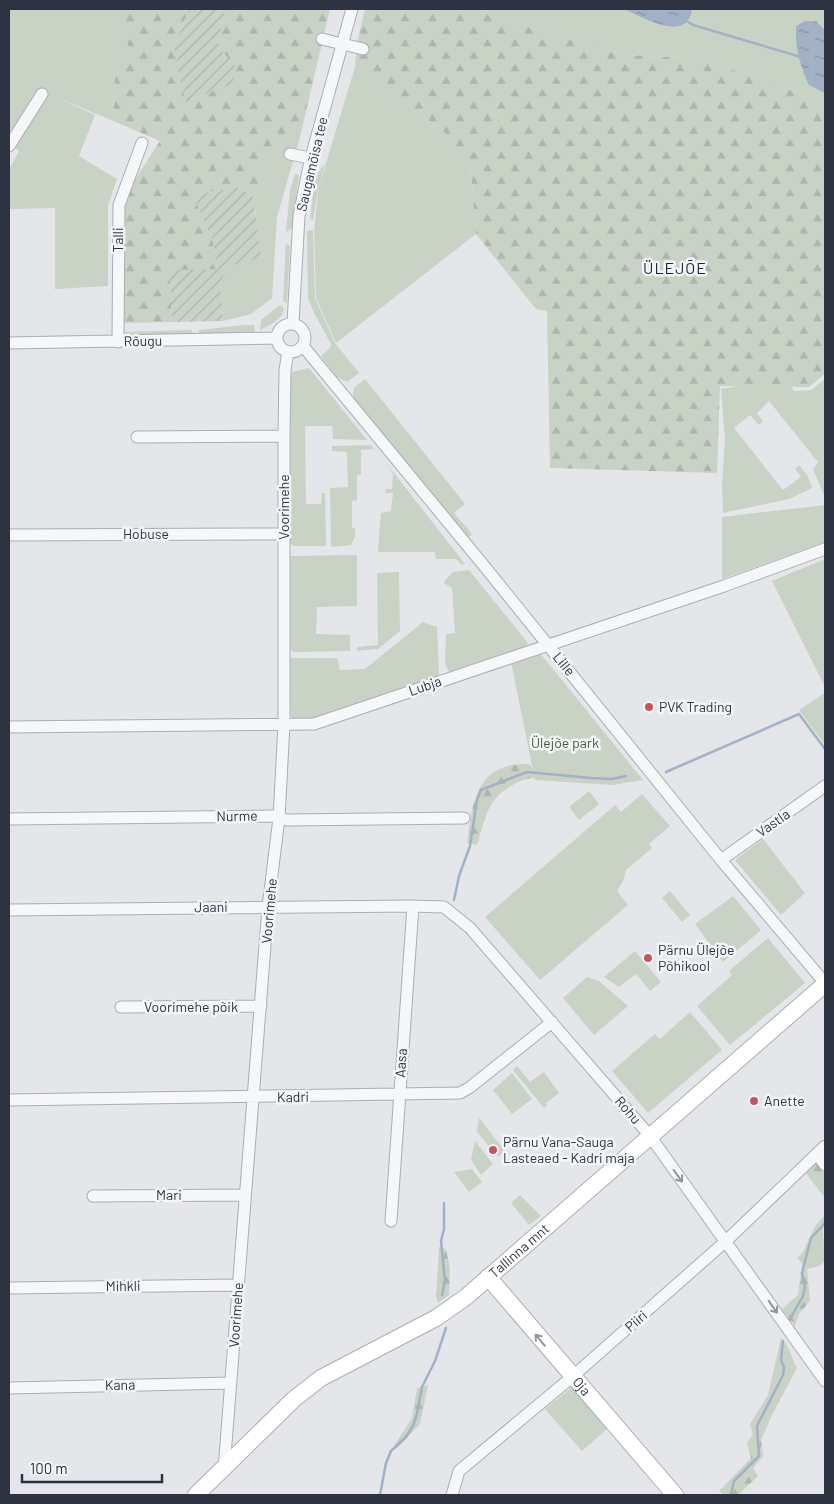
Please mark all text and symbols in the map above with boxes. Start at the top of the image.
street label: Saugamõisa tee [292,115,331,213]
street label: Talli [109,228,126,252]
district label: ÜLEJÕE [643,258,707,277]
street label: Rõugu [124,332,162,349]
street label: Voorimehe [275,474,292,540]
street label: Hobuse [123,525,169,542]
street label: Lille [550,648,579,679]
street label: Lubja [406,672,444,699]
place label: PVK Trading [659,698,732,715]
marker: PVK Trading [643,701,655,713]
park label: Ülejõe park [531,734,599,751]
street label: Vastla [753,805,793,840]
street label: Nurme [216,807,258,824]
street label: Voorimehe [257,878,280,944]
street label: Jaani [194,898,228,915]
place label: Pärnu Ülejõe Põhikool [658,941,734,974]
marker: Pärnu Ülejõe Põhikool [642,952,654,964]
street label: Voorimehe põik [144,998,238,1015]
street label: Aasa [391,1048,410,1078]
street label: Kadri [277,1088,309,1105]
street label: Rohu [612,1092,645,1127]
place label: Anette [764,1092,805,1109]
marker: Anette [748,1095,760,1107]
place label: Pärnu Vana-Sauga Lasteaed - Kadri maja [503,1133,635,1166]
marker: Pärnu Vana-Sauga Lasteaed - Kadri maja [487,1144,499,1156]
one-way arrow [673,1169,683,1183]
street label: Mari [156,1186,182,1203]
street label: Tallinna mnt [485,1220,552,1281]
street label: Mihkli [105,1277,141,1294]
street label: Voorimehe [225,1282,246,1348]
one-way arrow [768,1300,778,1314]
street label: Piiri [621,1306,650,1335]
one-way arrow [535,1334,546,1347]
street label: Oja [569,1373,595,1399]
street label: Kana [105,1376,135,1393]
scale bar [22,1452,162,1484]
text: 100 m [30,1459,68,1477]

